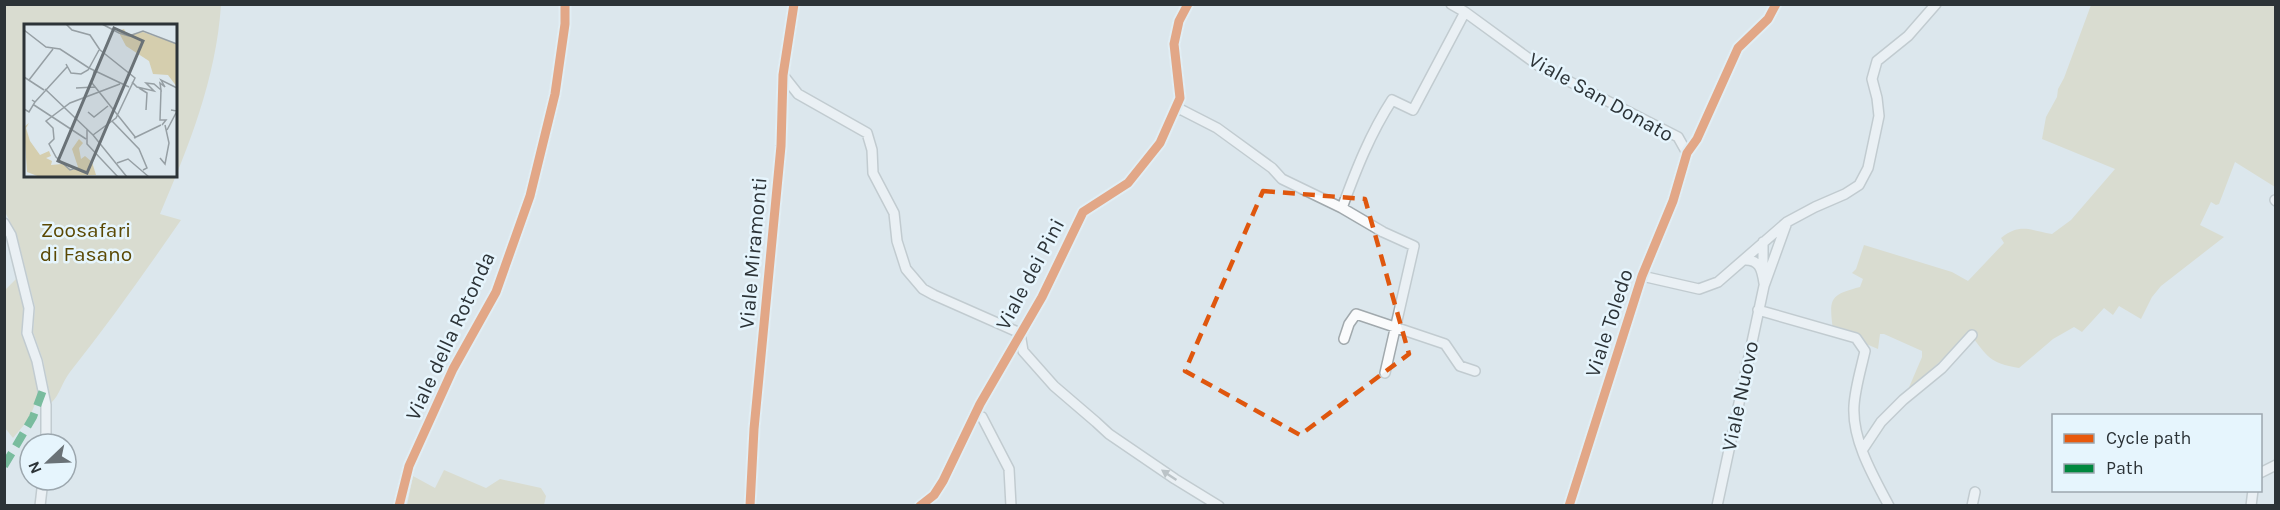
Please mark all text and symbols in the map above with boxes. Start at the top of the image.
inset map [24,24,177,177]
street label: Viale San Donato [1524,47,1678,147]
street label: Viale Miramonti [734,176,772,330]
street label: Viale dei Pini [991,214,1069,334]
park label: Zoosafari di Fasano [40,218,132,266]
street label: Viale della Rotonda [400,248,500,424]
street label: Viale Toledo [1580,266,1638,380]
street label: Viale Nuovo [1717,339,1763,453]
legend [2052,414,2262,492]
text: Cycle path [2106,427,2191,449]
north arrow [18,432,78,492]
text: Path [2106,457,2144,479]
text: N [24,459,46,477]
one-way arrow [1162,469,1178,481]

